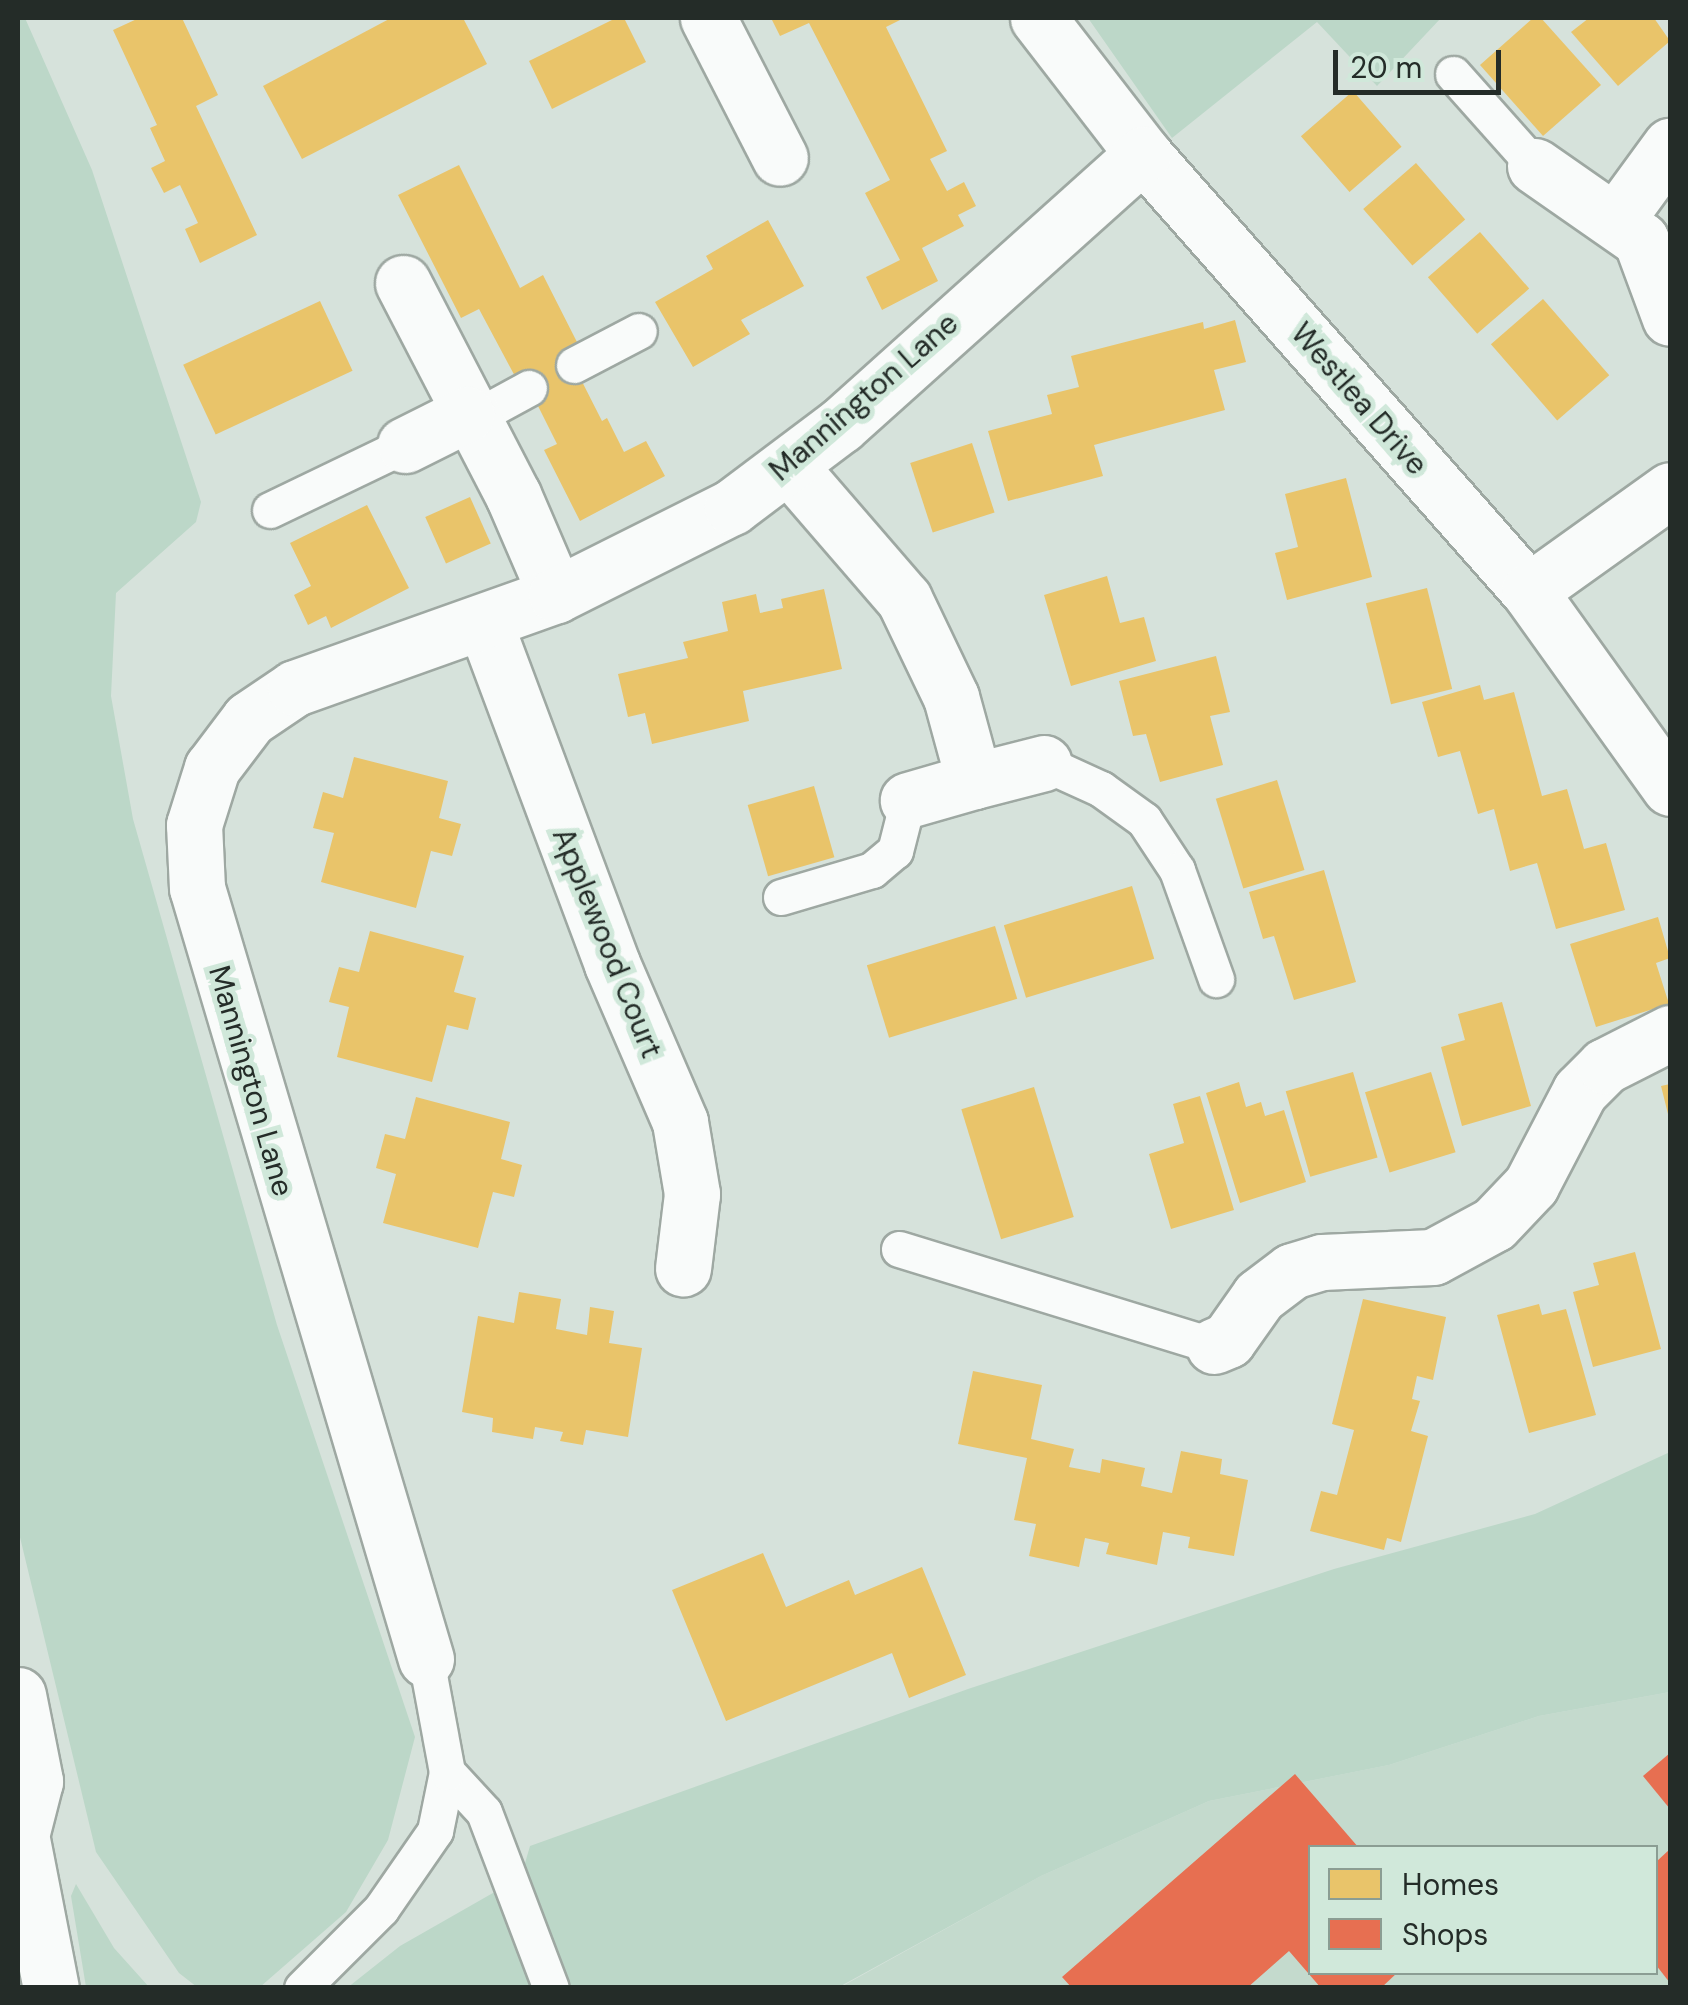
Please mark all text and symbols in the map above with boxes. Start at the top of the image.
scale bar [1338,30,1506,92]
text: 20 m [1350,48,1422,87]
street label: Mannington Lane [762,305,966,489]
street label: Westlea Drive [1283,316,1435,482]
street label: Applewood Court [544,823,670,1063]
street label: Mannington Lane [201,962,301,1200]
legend [1308,1845,1658,1975]
text: Homes [1402,1865,1499,1904]
text: Shops [1402,1915,1488,1954]

